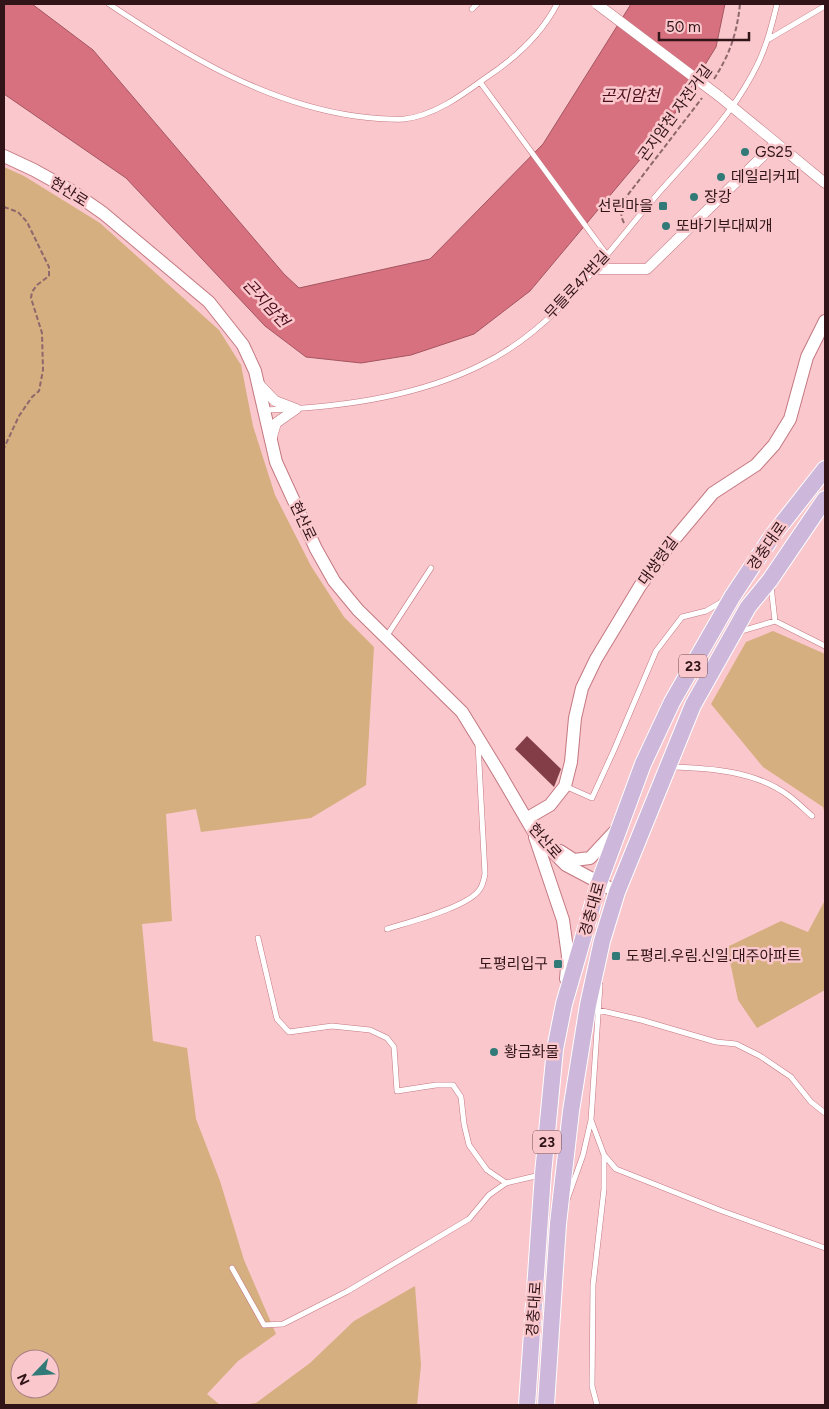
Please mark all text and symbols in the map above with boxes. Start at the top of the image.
scale bar [659,10,749,42]
text: 50 m [666,18,701,36]
street label: 곤지암천 자전거길 [634,62,716,164]
water label: 곤지암천 [601,86,662,105]
place label: GS25 [755,143,793,161]
marker: GS25 [739,146,751,158]
place label: 데일리커피 [731,168,800,186]
marker: 데일리커피 [715,171,727,183]
street label: 현산로 [47,173,91,211]
place label: 장강 [704,188,732,206]
marker: 장강 [688,191,700,203]
place label: 선린마을 [598,197,653,215]
marker: 선린마을 [657,200,669,212]
place label: 또바기부대찌개 [676,217,773,235]
marker: 또바기부대찌개 [660,220,672,232]
street label: 무들로47번길 [541,247,613,323]
water label: 곤지암천 [239,275,295,333]
street label: 현산로 [286,498,320,544]
street label: 경충대로 [744,518,790,574]
street label: 대쌍령길 [634,533,682,589]
road number: 23 [679,654,707,678]
street label: 현산로 [525,819,565,863]
street label: 경충대로 [576,880,608,938]
place label: 도평리.우림.신일.대주아파트 [626,947,801,965]
marker: 도평리.우림.신일.대주아파트 [610,950,622,962]
place label: 도평리입구 [479,955,548,973]
marker: 도평리입구 [552,958,564,970]
place label: 황금화물 [504,1043,559,1061]
marker: 황금화물 [488,1046,500,1058]
road number: 23 [533,1130,561,1154]
street label: 경충대로 [523,1281,545,1337]
north arrow [10,1349,60,1399]
text: N [14,1371,34,1388]

